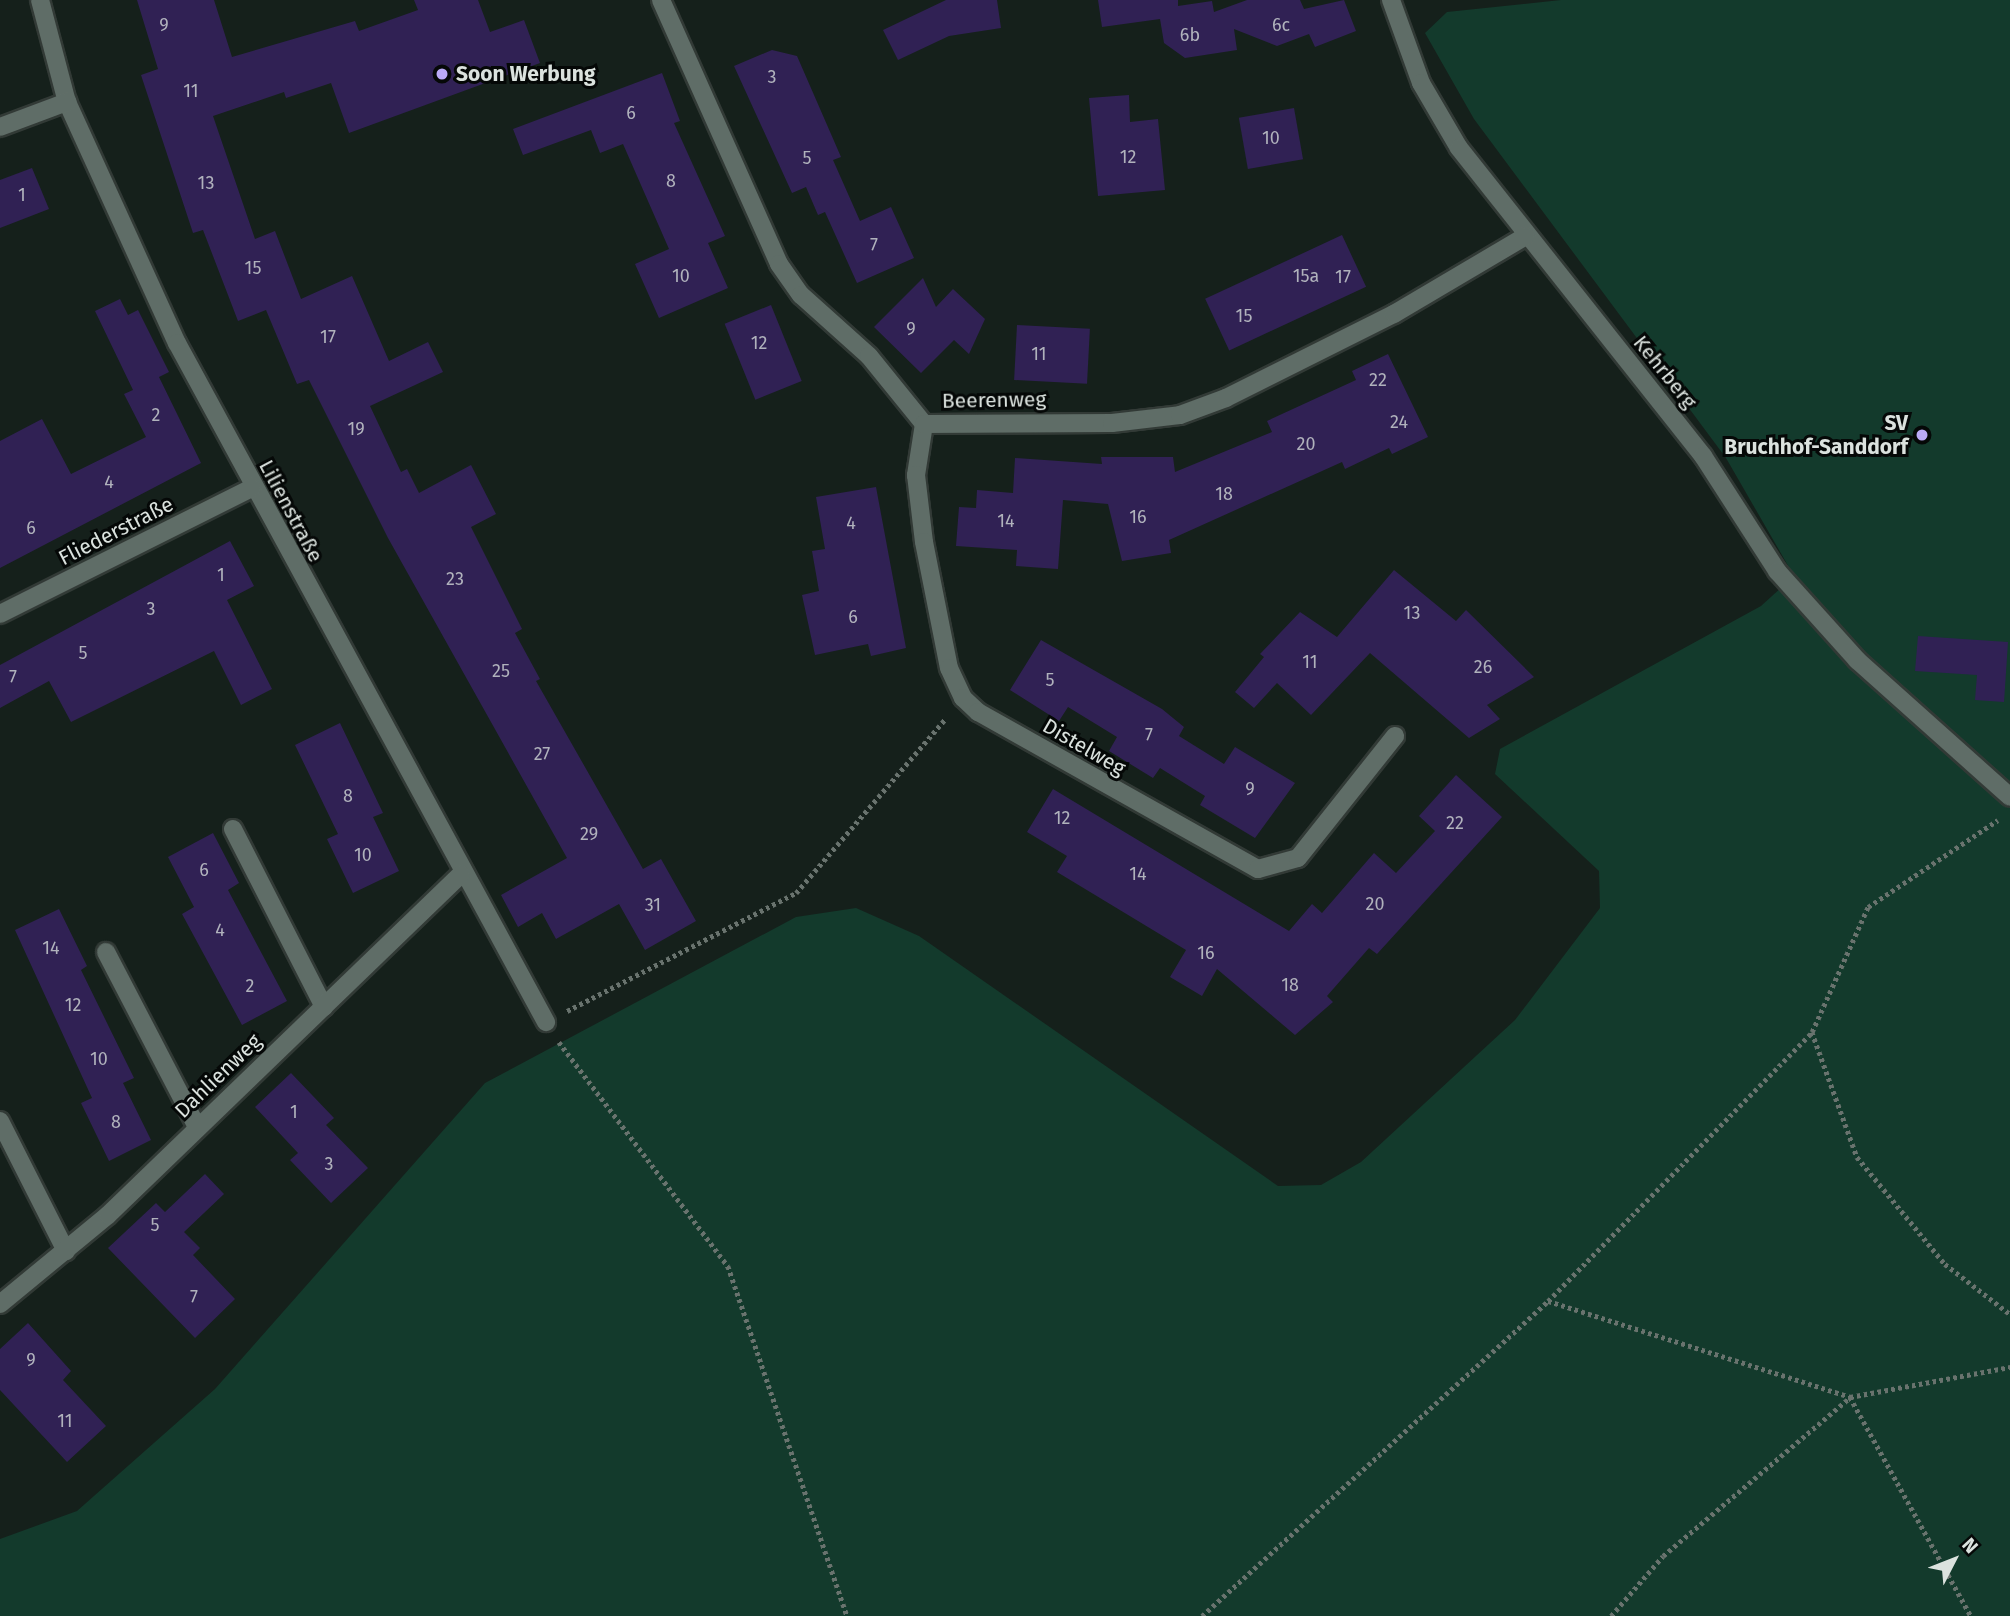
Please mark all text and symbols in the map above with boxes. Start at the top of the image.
house number: 9 [159,14,169,36]
house number: 6c [1272,14,1290,36]
house number: 6b [1180,24,1200,46]
place label: Soon Werbung [456,61,595,87]
marker: Soon Werbung [434,66,450,82]
house number: 3 [768,66,776,88]
house number: 11 [183,80,199,102]
house number: 6 [626,102,636,124]
house number: 10 [1262,127,1280,149]
house number: 12 [1120,146,1136,168]
house number: 5 [802,147,812,169]
house number: 8 [666,170,676,192]
house number: 13 [198,172,214,194]
house number: 1 [18,184,26,206]
house number: 7 [870,234,878,256]
house number: 15 [245,257,261,279]
house number: 10 [672,265,690,287]
house number: 15a [1293,265,1319,287]
house number: 17 [1335,266,1351,288]
house number: 15 [1236,305,1252,327]
house number: 9 [906,318,916,340]
house number: 17 [320,326,336,348]
street label: Kehrberg [1628,330,1702,414]
house number: 12 [751,332,767,354]
house number: 11 [1031,343,1047,365]
house number: 22 [1369,369,1387,391]
street label: Beerenweg [942,386,1046,414]
house number: 2 [152,404,160,426]
place label: SV Bruchhof-Sanddorf [1724,410,1908,460]
house number: 24 [1390,411,1408,433]
house number: 19 [347,418,365,440]
marker: SV Bruchhof-Sanddorf [1914,427,1930,443]
house number: 20 [1297,433,1315,455]
street label: Lilienstraße [254,456,328,566]
house number: 4 [104,471,114,493]
house number: 18 [1215,483,1233,505]
street label: Fliederstraße [54,491,178,571]
house number: 16 [1129,506,1147,528]
house number: 14 [997,510,1015,532]
house number: 4 [846,512,856,534]
house number: 6 [26,517,36,539]
house number: 1 [217,564,225,586]
house number: 23 [446,568,464,590]
house number: 3 [147,598,155,620]
house number: 13 [1404,602,1420,624]
house number: 6 [848,606,858,628]
house number: 5 [78,642,88,664]
house number: 11 [1302,651,1318,673]
house number: 26 [1474,656,1492,678]
house number: 25 [492,660,510,682]
house number: 7 [9,666,17,688]
house number: 5 [1045,669,1055,691]
street label: Distelweg [1038,713,1130,781]
house number: 7 [1145,724,1153,746]
house number: 27 [534,743,550,765]
house number: 9 [1245,778,1255,800]
house number: 8 [343,785,353,807]
house number: 12 [1054,807,1070,829]
house number: 22 [1446,812,1464,834]
house number: 29 [580,823,598,845]
house number: 10 [354,844,372,866]
house number: 6 [199,859,209,881]
house number: 14 [1129,863,1147,885]
house number: 20 [1366,893,1384,915]
house number: 31 [645,894,661,916]
house number: 4 [215,919,225,941]
house number: 14 [42,937,60,959]
house number: 16 [1197,942,1215,964]
house number: 18 [1281,974,1299,996]
house number: 2 [246,975,254,997]
house number: 12 [65,994,81,1016]
street label: Dahlienweg [170,1029,266,1123]
house number: 10 [90,1048,108,1070]
house number: 1 [290,1101,298,1123]
house number: 8 [111,1111,121,1133]
house number: 3 [325,1153,333,1175]
house number: 5 [150,1214,160,1236]
house number: 7 [190,1286,198,1308]
house number: 9 [26,1349,36,1371]
house number: 11 [57,1410,73,1432]
north arrow [1919,1525,1989,1595]
text: N [1957,1533,1983,1558]

